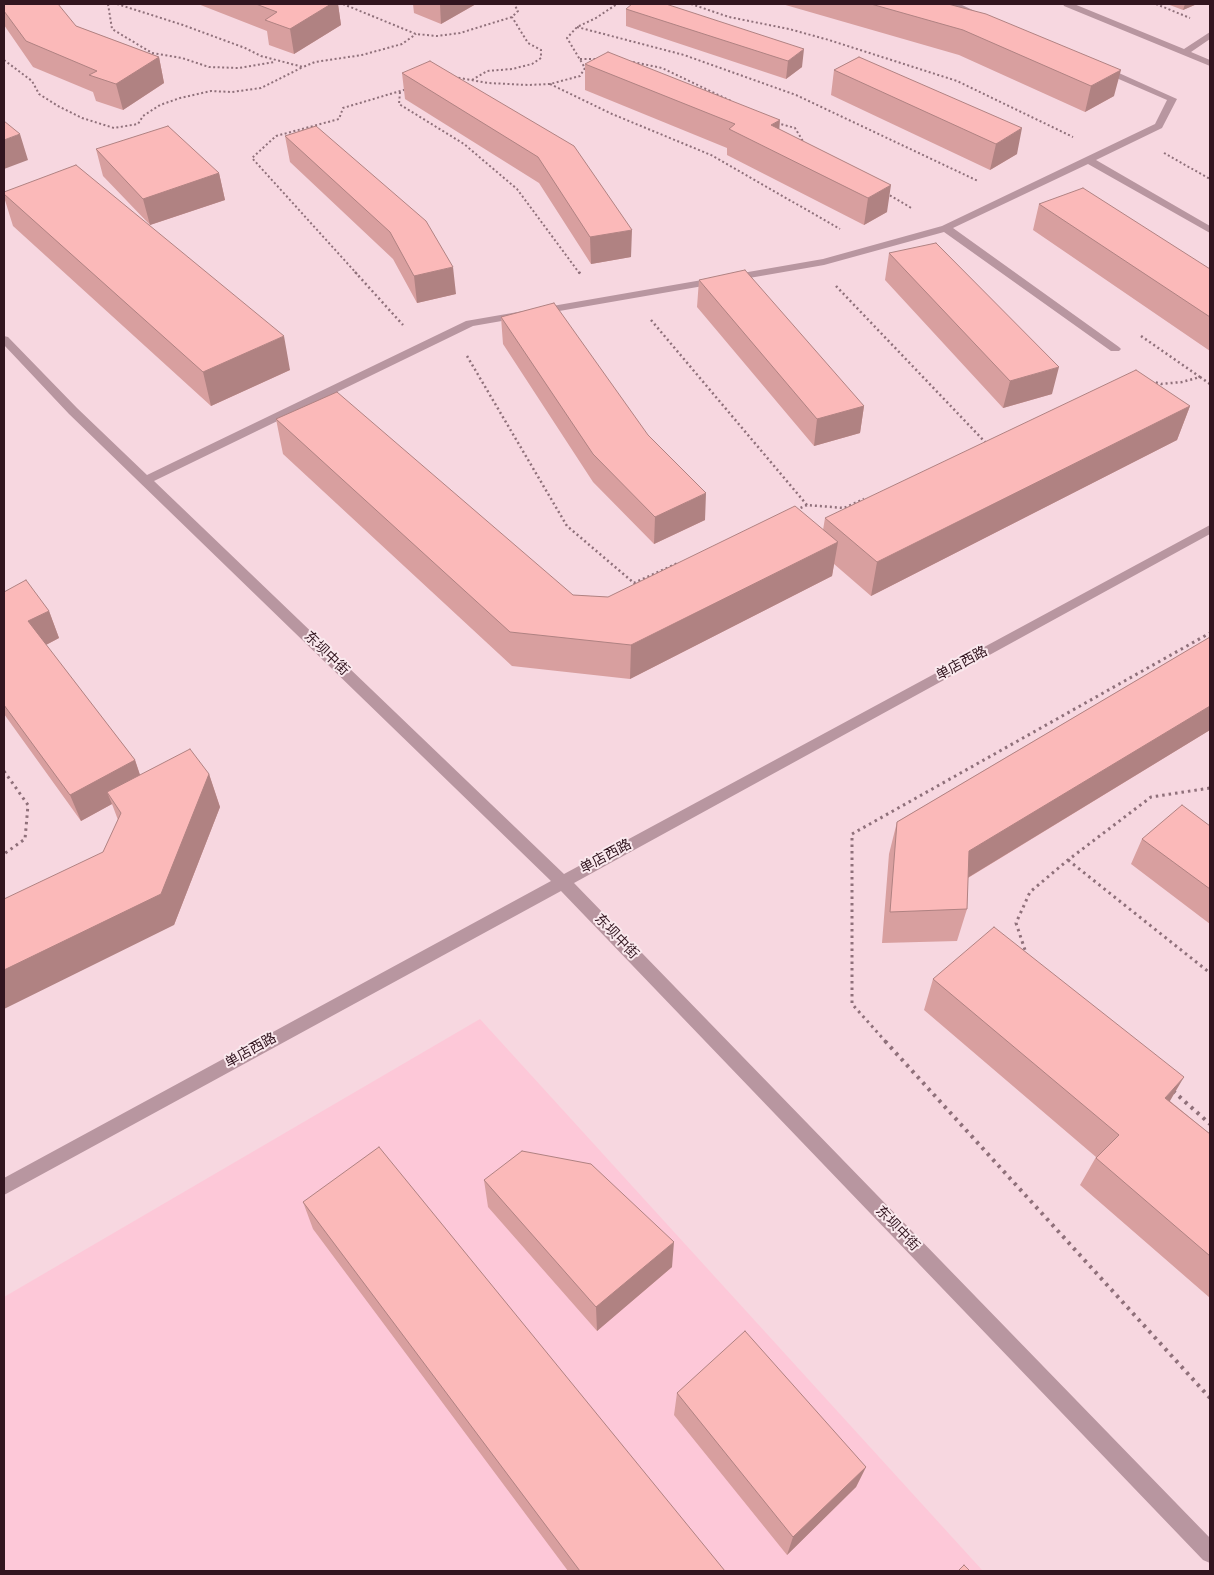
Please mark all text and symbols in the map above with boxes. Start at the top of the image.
street label: 东坝中街 [300,629,352,679]
street label: 单店西路 [933,643,991,685]
street label: 单店西路 [577,836,635,878]
street label: 东坝中街 [591,911,641,963]
street label: 单店西路 [222,1030,280,1072]
street label: 东坝中街 [872,1203,922,1255]

